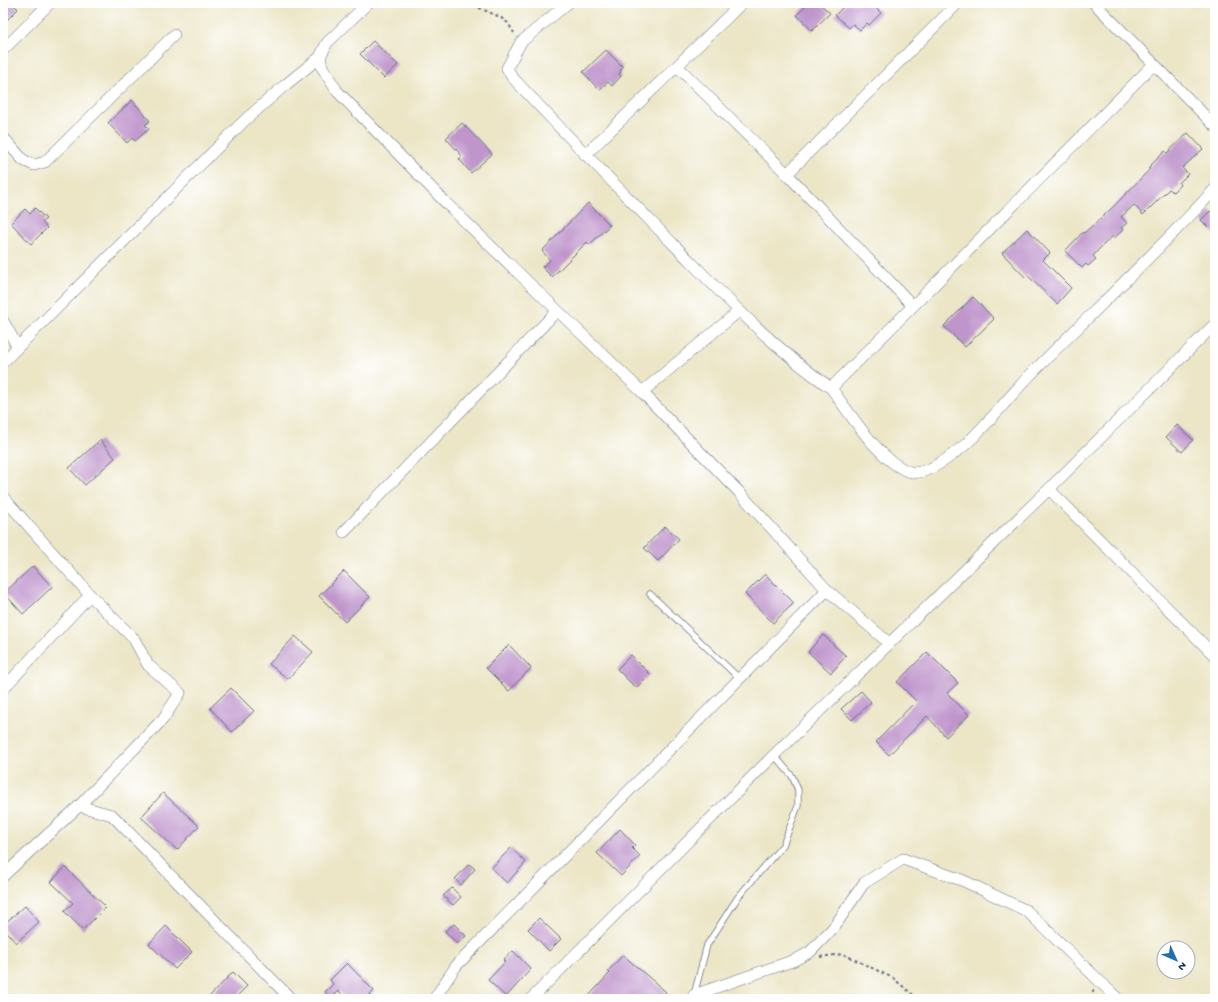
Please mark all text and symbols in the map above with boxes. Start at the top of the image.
north arrow [1156,940,1196,980]
text: N [1175,959,1188,972]

